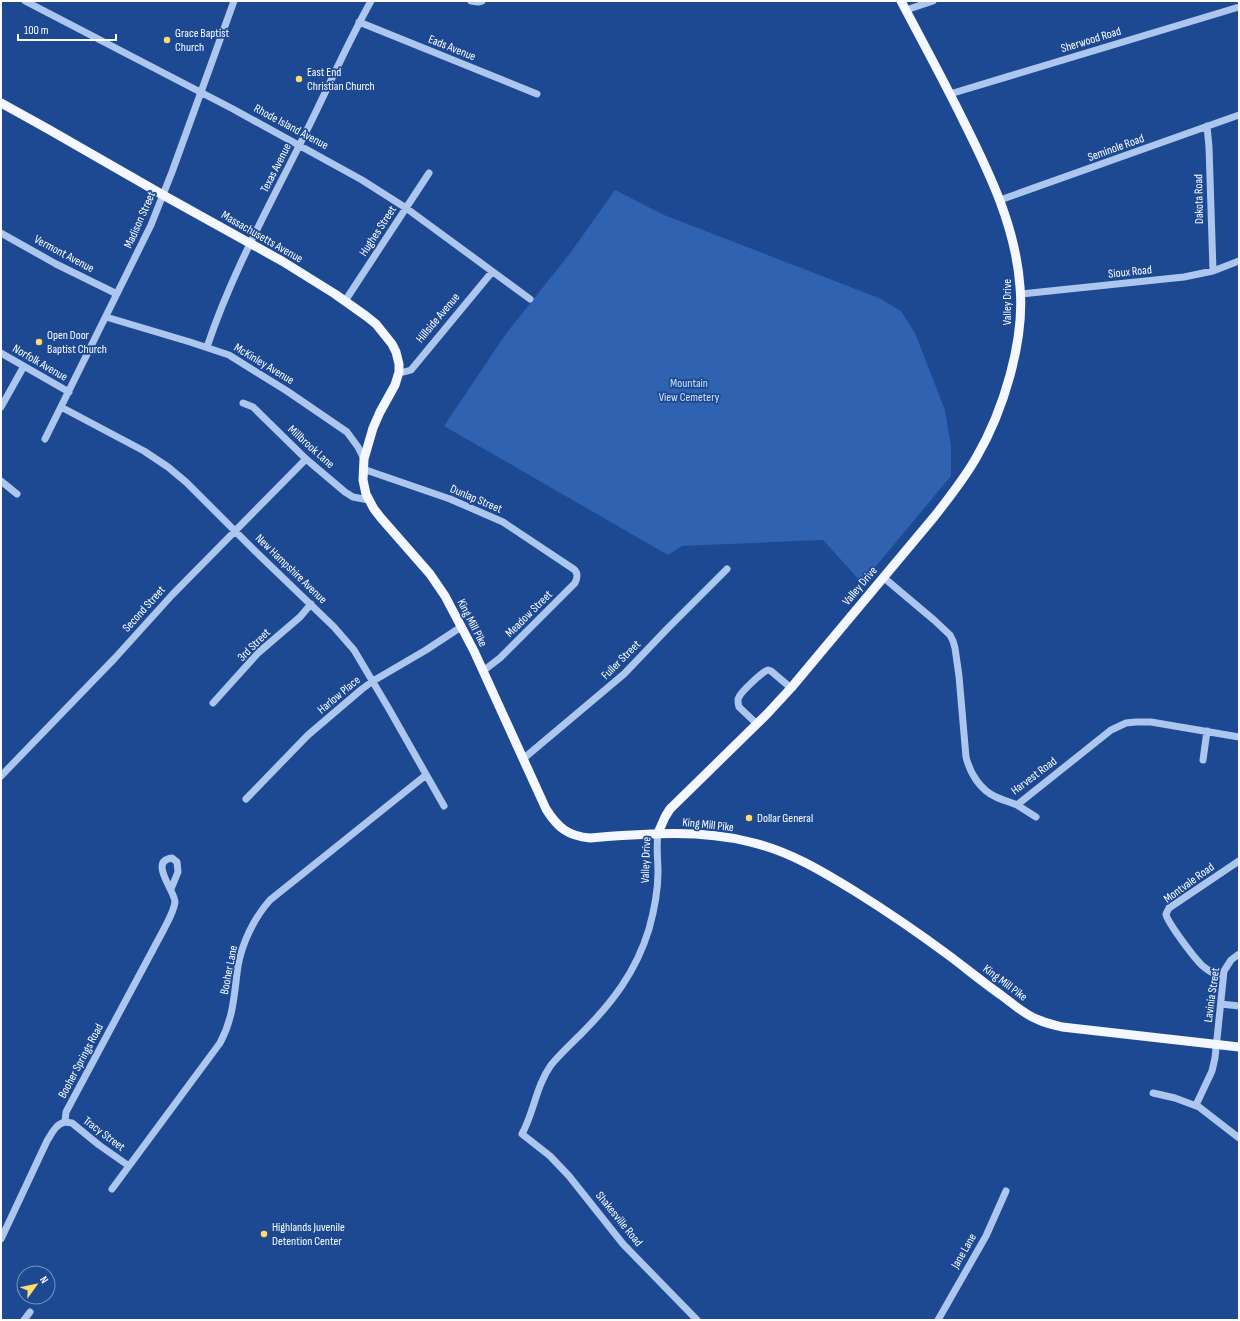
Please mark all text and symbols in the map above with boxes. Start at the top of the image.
scale bar [18,16,116,42]
text: 100 m [24,23,49,38]
street label: Sherwood Road [1059,24,1123,56]
place label: Grace Baptist Church [175,26,230,55]
street label: Eads Avenue [426,32,478,64]
marker: Grace Baptist Church [162,35,172,45]
place label: East End Christian Church [307,65,375,94]
marker: East End Christian Church [294,74,304,84]
street label: Rhode Island Avenue [251,101,331,153]
street label: Seminole Road [1086,131,1146,165]
street label: Texas Avenue [257,141,295,195]
street label: Dakota Road [1191,174,1207,224]
street label: Madison Street [121,189,159,251]
street label: Hughes Street [356,203,400,259]
street label: Massachusetts Avenue [219,208,306,266]
street label: Vermont Avenue [31,232,97,276]
street label: Sioux Road [1107,262,1153,282]
street label: Valley Drive [1000,279,1015,325]
street label: Hillside Avenue [413,290,463,346]
place label: Open Door Baptist Church [47,328,107,357]
marker: Open Door Baptist Church [34,337,44,347]
street label: McKinley Avenue [231,340,297,388]
street label: Norfolk Avenue [10,341,70,385]
park label: Mountain View Cemetery [659,376,720,405]
street label: Millbrook Lane [285,422,338,472]
street label: Dunlap Street [448,481,505,517]
street label: New Hampshire Avenue [252,531,330,607]
street label: Valley Drive [839,563,881,609]
street label: Second Street [119,583,169,635]
street label: Meadow Street [502,587,556,641]
street label: King Mill Pike [454,597,491,650]
street label: 3rd Street [234,625,274,665]
street label: Fuller Street [598,637,644,683]
street label: Harlow Place [314,673,364,717]
street label: Harvest Road [1008,754,1060,798]
place label: Dollar General [757,811,813,826]
marker: Dollar General [744,813,754,823]
street label: King Mill Pike [681,815,735,835]
street label: Valley Drive [638,836,654,883]
street label: Montvale Road [1161,860,1217,906]
street label: Booher Lane [217,944,241,996]
street label: King Mill Pike [980,961,1030,1005]
street label: Lavinia Street [1201,966,1223,1023]
street label: Booher Springs Road [55,1021,107,1101]
street label: Tracy Street [80,1113,128,1155]
street label: Shakesville Road [592,1188,646,1250]
place label: Highlands Juvenile Detention Center [272,1220,345,1249]
marker: Highlands Juvenile Detention Center [259,1229,269,1239]
street label: Jane Lane [948,1231,980,1272]
north arrow [16,1265,56,1305]
text: N [37,1274,51,1286]

